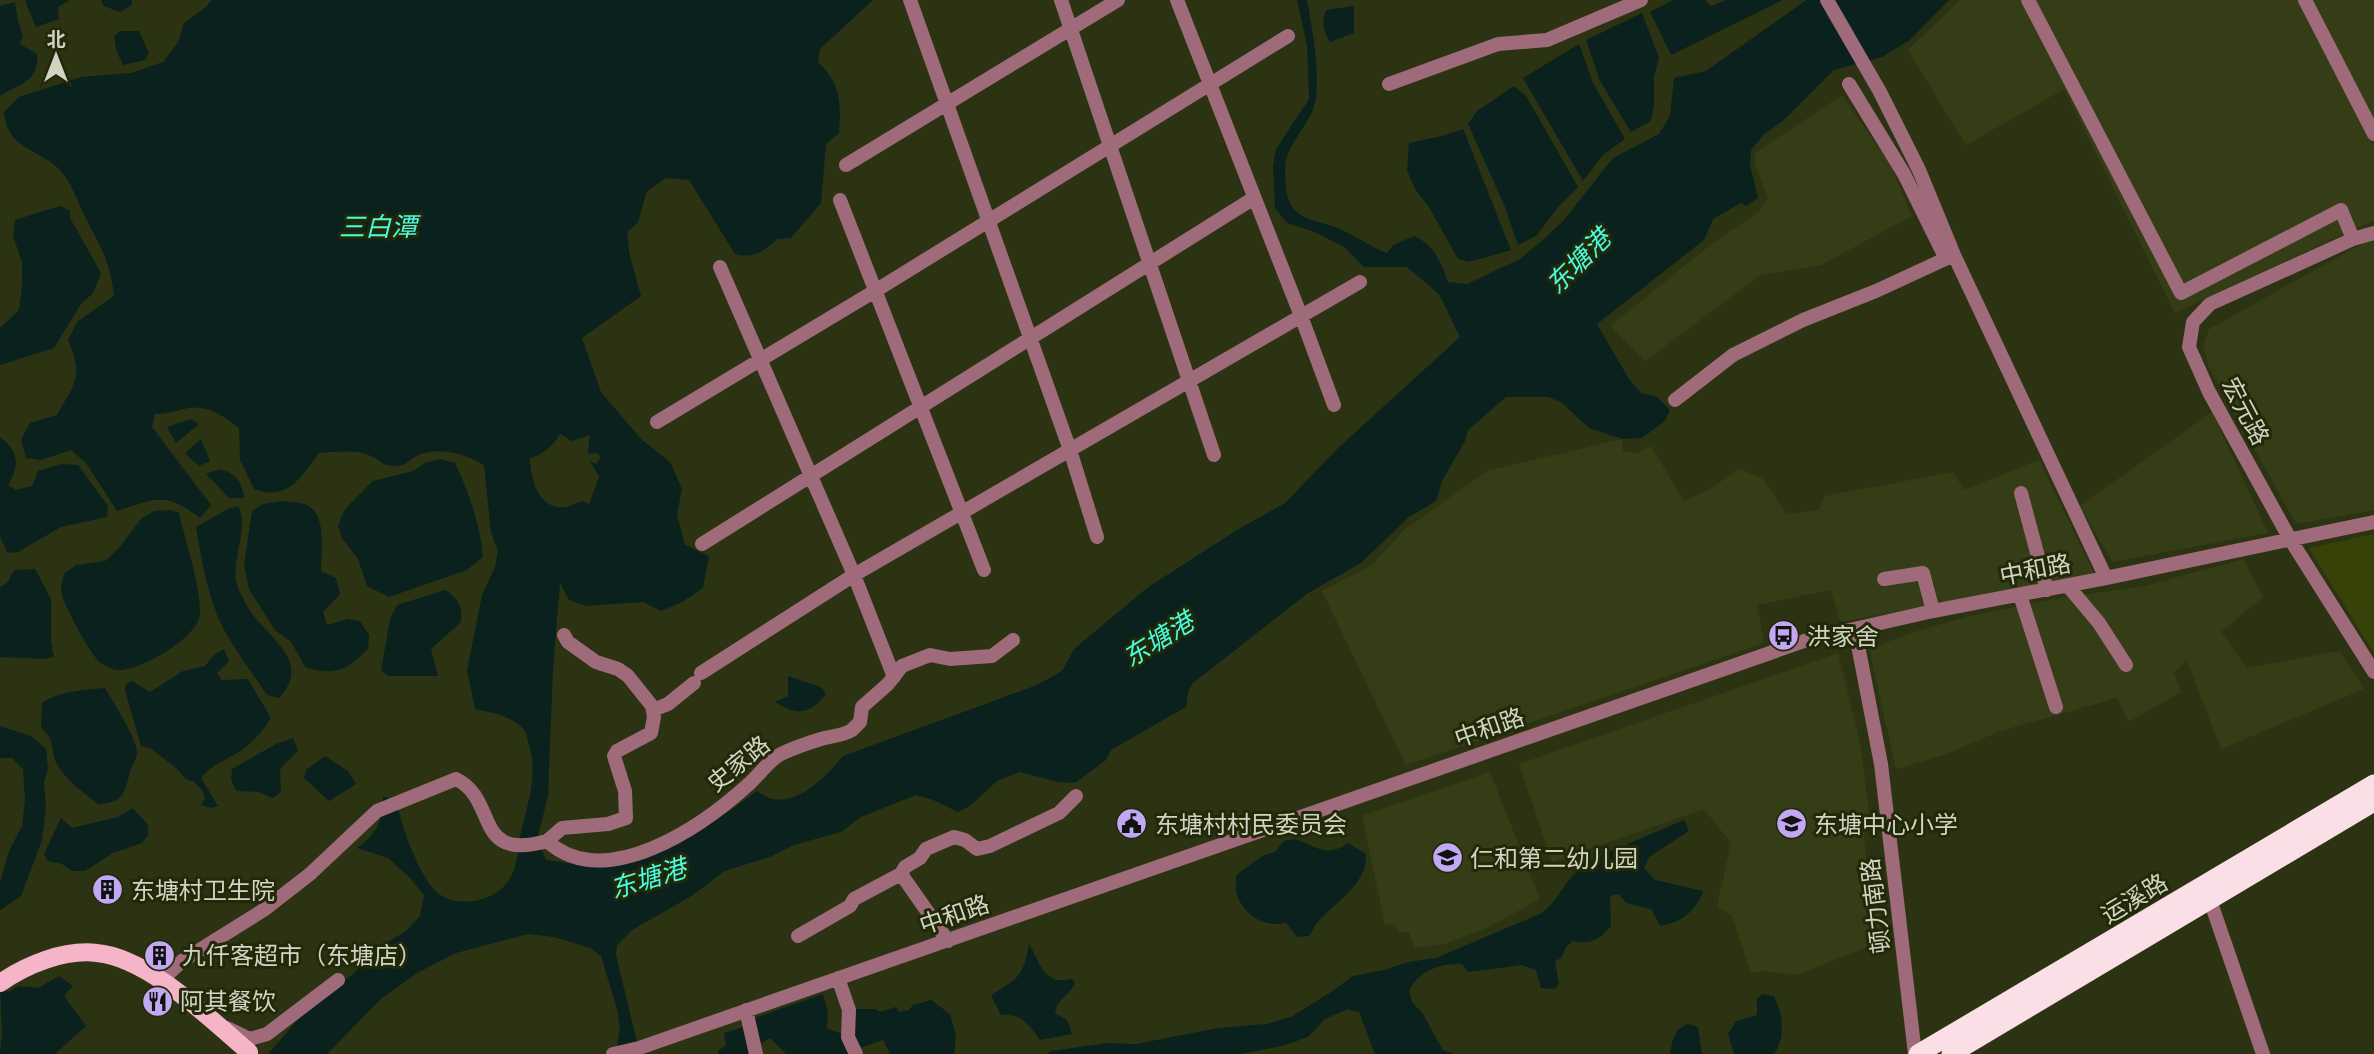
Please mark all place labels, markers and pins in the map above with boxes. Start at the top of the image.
place label: 洪家舍 [1807,618,1879,654]
bus stop icon: 洪家舍 [1767,619,1801,653]
place label: 东塘村村民委员会 [1155,806,1347,842]
place label: 东塘中心小学 [1814,806,1958,842]
public building icon: 东塘村村民委员会 [1115,807,1149,841]
school or university icon: 东塘中心小学 [1774,807,1808,841]
place label: 仁和第二幼儿园 [1470,840,1638,876]
school or university icon: 仁和第二幼儿园 [1430,841,1464,875]
place label: 东塘村卫生院 [131,872,275,908]
building icon: 东塘村卫生院 [91,873,125,907]
place label: 九仟客超市（东塘店） [182,937,422,973]
building icon: 九仟客超市（东塘店） [142,938,176,972]
place label: 阿其餐饮 [180,983,276,1019]
restaurant icon: 阿其餐饮 [140,984,174,1018]

